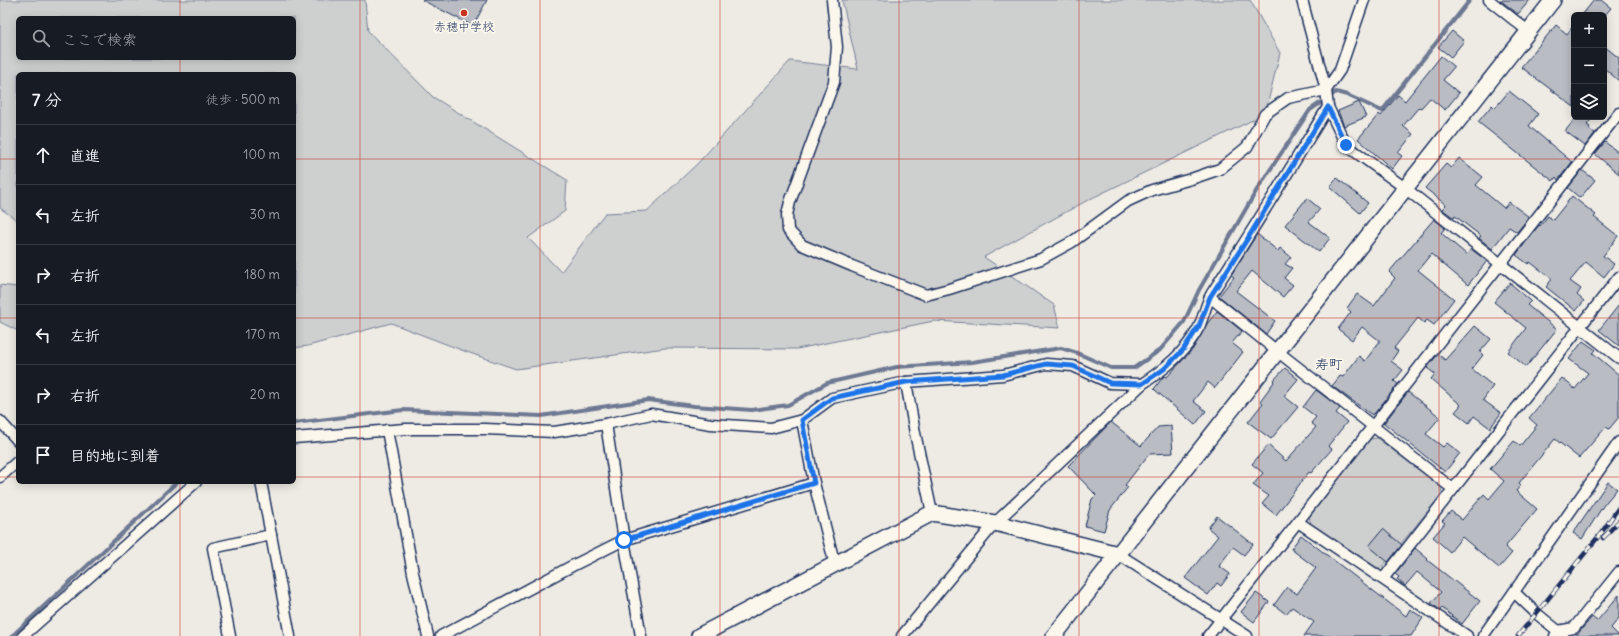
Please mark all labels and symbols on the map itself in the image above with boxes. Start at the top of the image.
marker: 赤穂中学校 [459,8,469,18]
place label: 赤穂中学校 [434,19,494,34]
route end [1337,136,1355,154]
district label: 寿町 [1315,355,1343,373]
route start [615,531,633,549]

